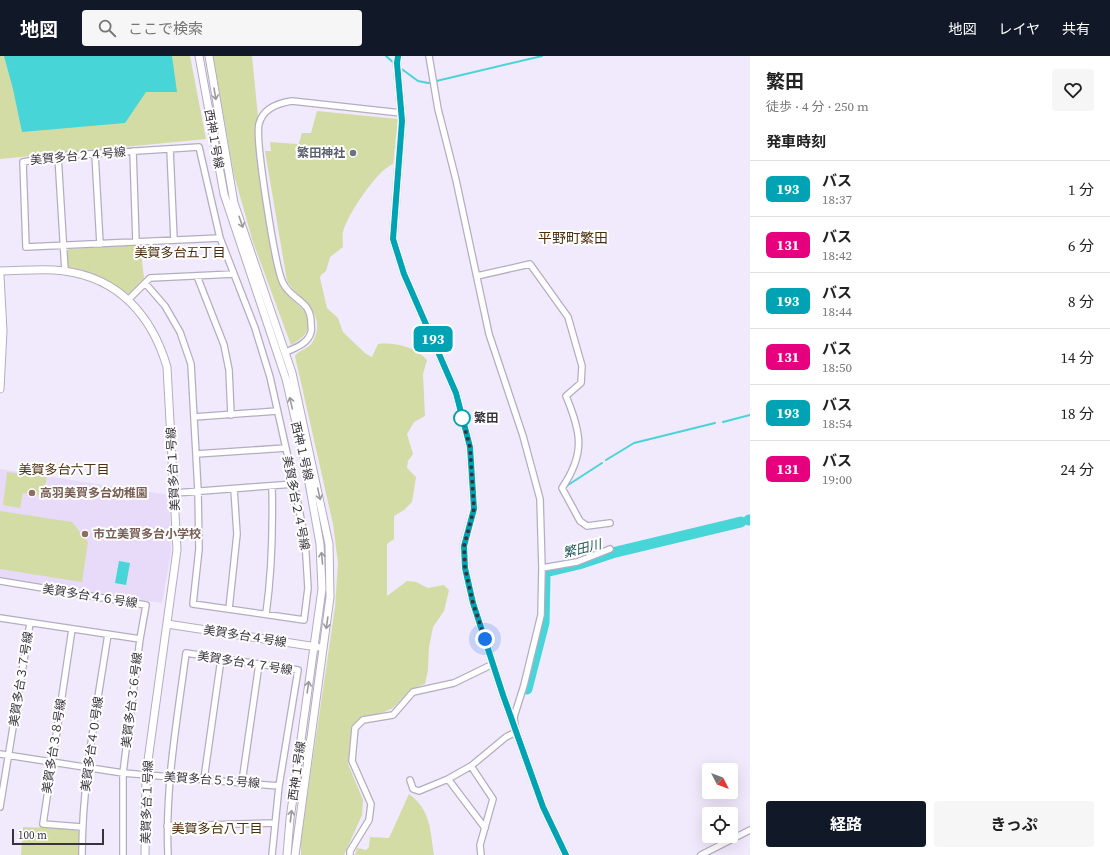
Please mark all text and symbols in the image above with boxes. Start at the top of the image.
search box [82,10,362,46]
text: 地図 [20,16,58,42]
icon: search [96,17,118,39]
text: ここで検索 [128,18,203,39]
text: 地図 [948,19,976,39]
text: レイヤ [998,19,1040,39]
text: 共有 [1062,19,1090,39]
text: 繁田 [766,68,804,94]
button: heart [1052,69,1094,111]
one-way arrow [212,88,220,101]
text: 徒歩 · 4 分 · 250 m [766,98,869,115]
street label: 西神１号線 [201,108,227,170]
text: 発車時刻 [766,131,826,152]
street label: 美賀多台２４号線 [29,144,127,168]
place label: 繁田神社 [297,145,345,161]
marker: 繁田神社 [348,148,358,158]
text: バス [822,170,852,191]
text: 193 [777,179,799,199]
text: 1 分 [1068,179,1094,200]
text: 18:37 [822,191,852,208]
one-way arrow [238,215,245,228]
text: バス [822,226,852,247]
district label: 平野町繁田 [538,228,608,248]
text: 131 [777,235,799,255]
text: 6 分 [1068,235,1094,256]
district label: 美賀多台五丁目 [134,244,226,261]
text: 18:42 [822,247,852,264]
text: バス [822,282,852,303]
text: 193 [777,291,799,311]
text: 8 分 [1068,291,1094,312]
text: 18:44 [822,303,852,320]
line badge: 193 [410,326,456,352]
text: 193 [422,329,444,349]
text: バス [822,338,852,359]
text: 131 [777,347,799,367]
text: 14 分 [1061,347,1094,368]
text: 18:50 [822,359,852,376]
text: バス [822,394,852,415]
one-way arrow [287,397,295,410]
text: 193 [777,403,799,423]
text: 18 分 [1061,403,1094,424]
marker: 繁田 [453,409,471,427]
place label: 繁田 [474,410,498,426]
text: 18:54 [822,415,852,432]
street label: 西神１号線 [287,420,317,482]
street label: 美賀多台１号線 [163,427,183,511]
text: バス [822,450,852,471]
street label: 美賀多台２４号線 [279,454,313,552]
text: 131 [777,459,799,479]
text: 24 分 [1061,459,1094,480]
district label: 美賀多台六丁目 [18,461,110,478]
text: 19:00 [822,471,852,488]
place label: 高羽美賀多台幼稚園 [40,485,148,501]
one-way arrow [316,487,324,500]
marker: 高羽美賀多台幼稚園 [27,488,37,498]
place label: 市立美賀多台小学校 [93,526,201,542]
marker: 市立美賀多台小学校 [80,529,90,539]
water label: 繁田川 [561,535,605,561]
one-way arrow [318,552,325,565]
street label: 美賀多台４６号線 [41,581,139,611]
one-way arrow [323,616,331,629]
street label: 美賀多台４号線 [202,622,288,650]
your location [475,629,495,649]
street label: 美賀多台３７号線 [6,630,36,728]
street label: 美賀多台４７号線 [196,648,294,678]
street label: 美賀多台３６号線 [118,651,146,749]
one-way arrow [304,681,312,694]
street label: 美賀多台４０号線 [77,695,107,793]
street label: 美賀多台３８号線 [39,697,69,795]
street label: 西神１号線 [285,740,309,802]
street label: 美賀多台１号線 [138,760,156,844]
north arrow [702,763,738,799]
map controls [702,763,738,843]
street label: 美賀多台５５号線 [164,769,260,791]
button: 経路 [766,801,926,847]
button: きっぷ [934,801,1094,847]
button: locate [702,807,738,843]
one-way arrow [287,810,295,823]
district label: 美賀多台八丁目 [171,820,263,837]
scale bar [12,827,104,846]
text: 100 m [18,828,47,843]

